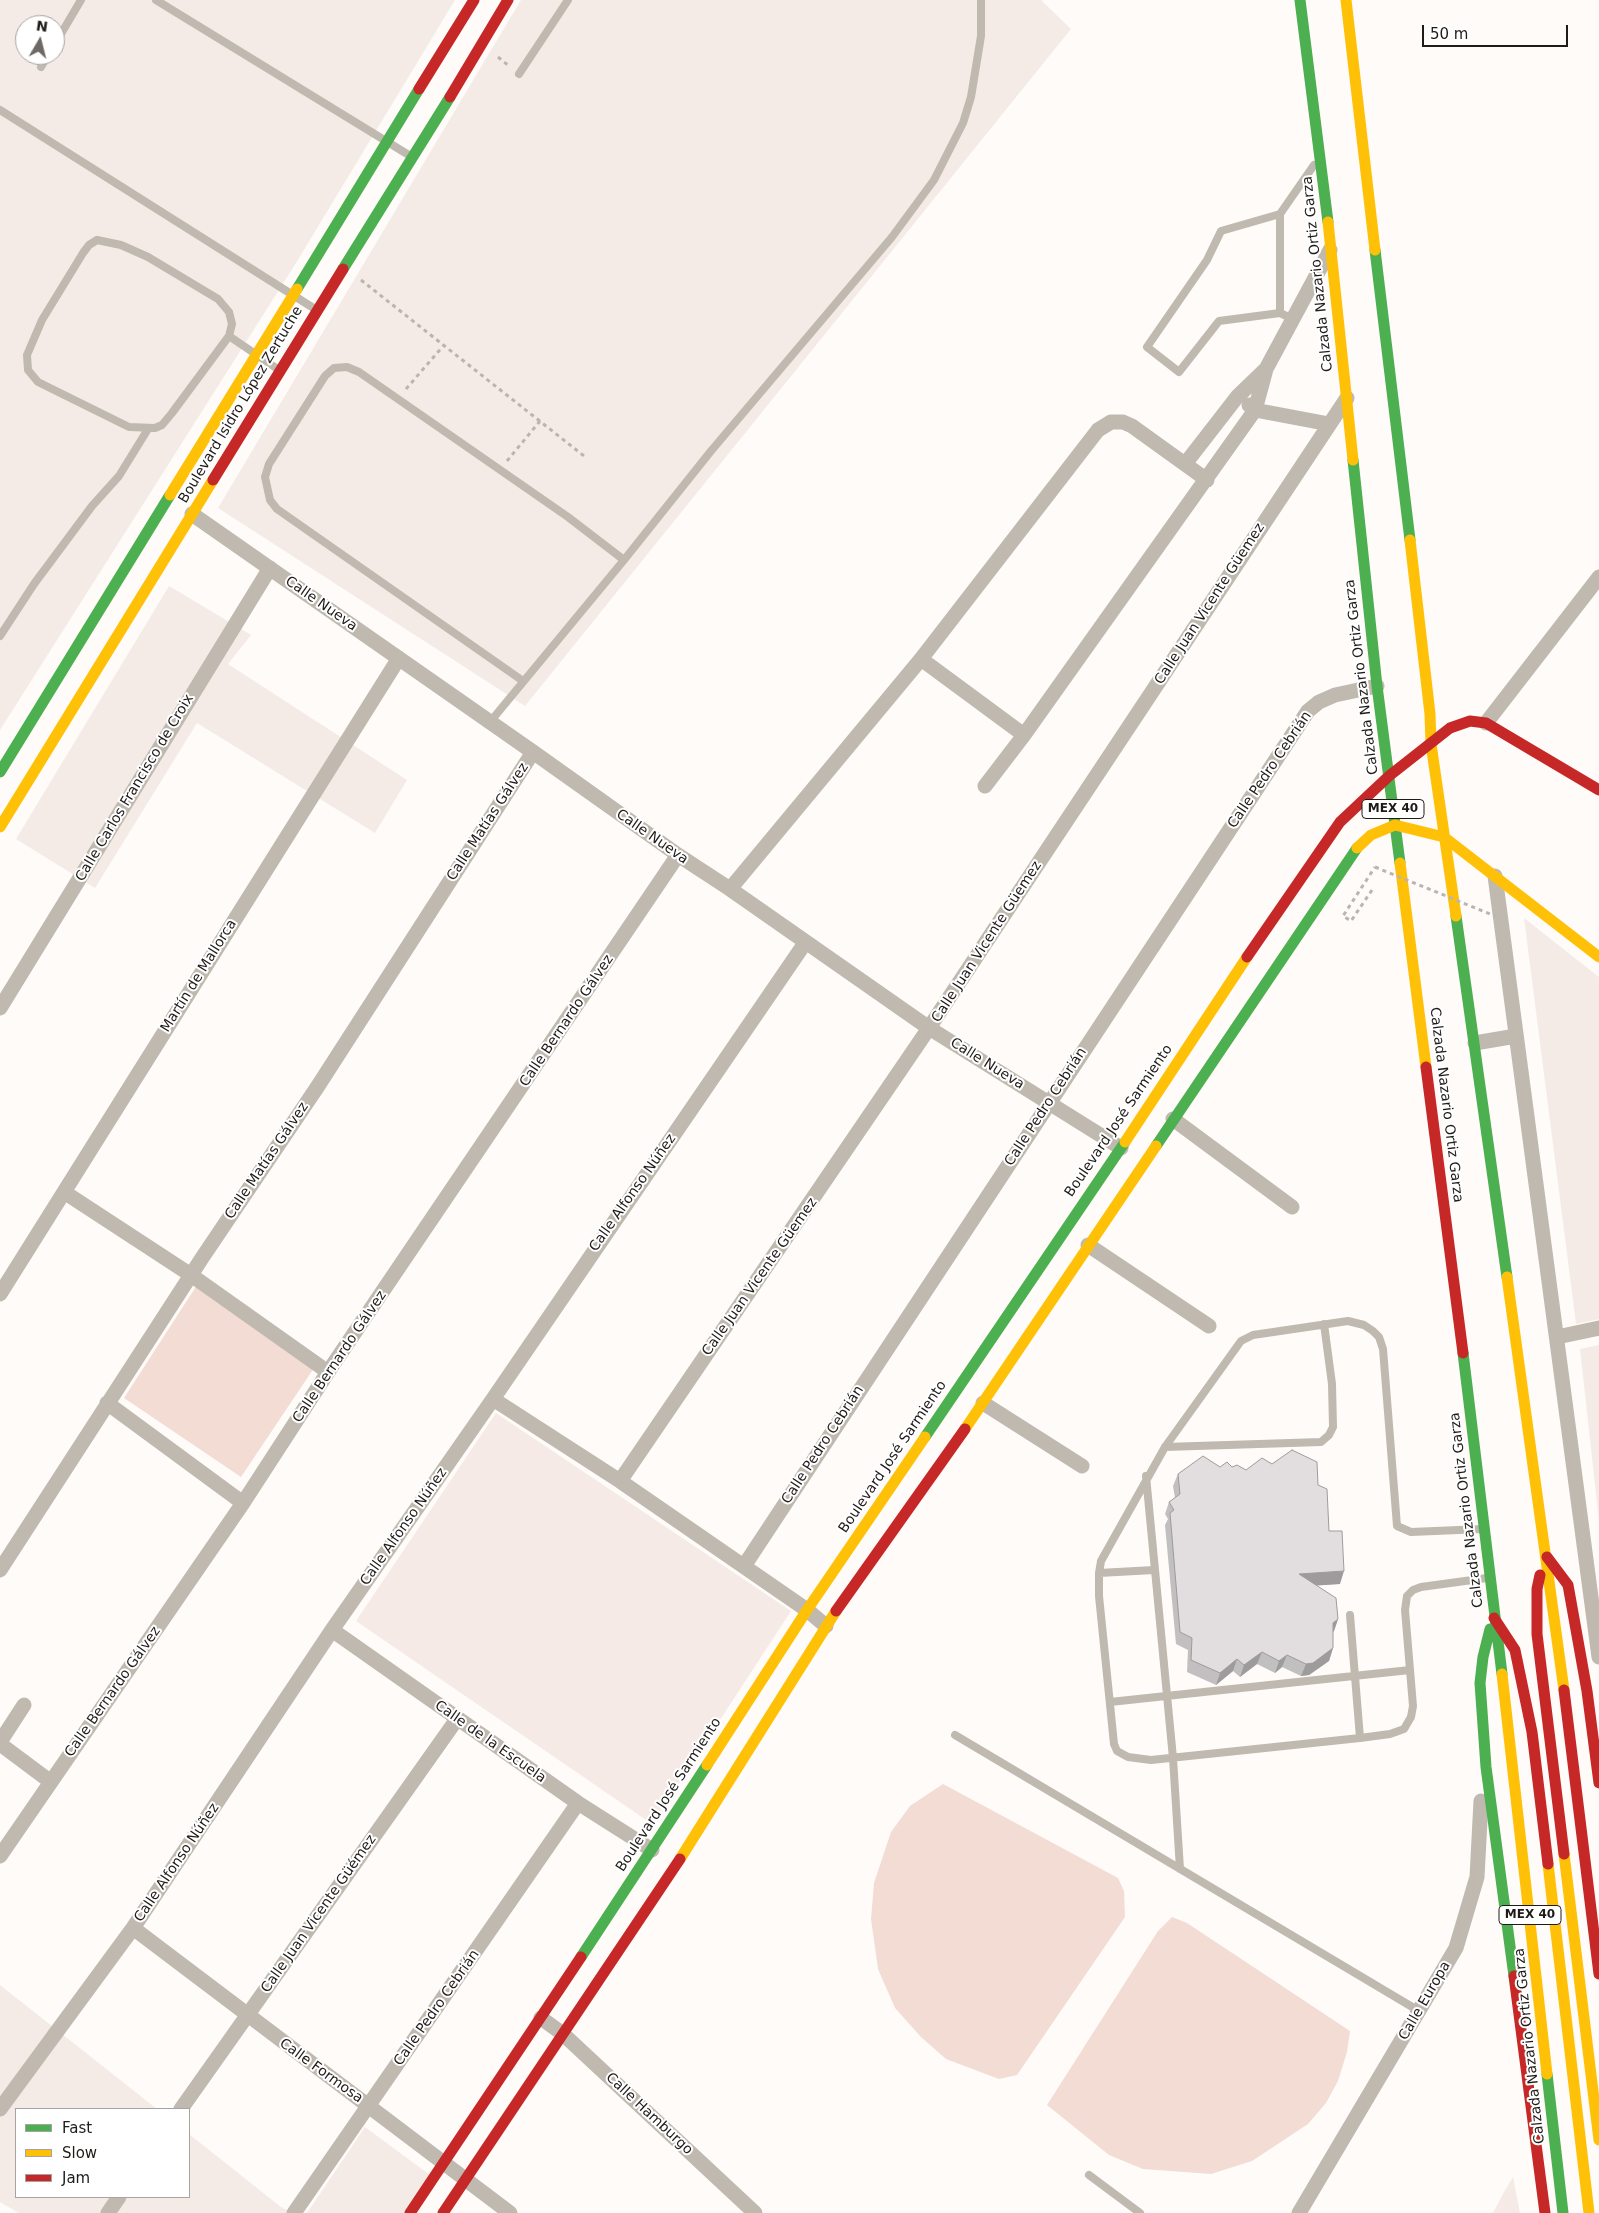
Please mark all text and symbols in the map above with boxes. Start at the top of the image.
north arrow [15,15,65,65]
scale bar [1424,15,1570,47]
text: N [35,17,49,35]
text: 50 m [1430,25,1468,43]
street label: Calzada Nazario Ortiz Garza [1299,175,1337,373]
street label: Boulevard Isidro López Zertuche [175,303,307,507]
street label: Calle Juan Vicente Güemez [1152,520,1268,688]
street label: Calle Nueva [282,573,360,635]
street label: Calzada Nazario Ortiz Garza [1342,578,1382,776]
street label: Calle Carlos Francisco de Croix [72,691,198,885]
street label: Calle Pedro Cebrián [1225,708,1315,832]
street label: Calle Matías Gálvez [444,760,532,884]
road number: MEX 40 [1362,800,1424,819]
street label: Calle Nueva [613,806,691,868]
street label: Calle Juan Vicente Güemez [929,858,1045,1026]
street label: Martín de Mallorca [157,917,241,1035]
street label: Calle Bernardo Gálvez [517,952,617,1090]
street label: Calzada Nazario Ortiz Garza [1426,1006,1466,1204]
street label: Calle Nueva [947,1035,1027,1093]
street label: Boulevard José Sarmiento [1062,1042,1176,1200]
street label: Calle Pedro Cebrián [1002,1045,1090,1169]
street label: Calle Matías Gálvez [222,1099,312,1223]
street label: Calle Alfonso Núñez [586,1131,680,1255]
street label: Calle Juan Vicente Güemez [699,1195,821,1359]
street label: Calle Bernardo Gálvez [290,1288,390,1426]
street label: Boulevard José Sarmiento [836,1378,950,1536]
street label: Calle Pedro Cebrián [779,1383,867,1507]
street label: Calzada Nazario Ortiz Garza [1447,1411,1487,1609]
street label: Calle Alfonso Núñez [357,1465,451,1589]
street label: Calle Bernardo Gálvez [62,1624,164,1760]
street label: Calle de la Escuela [431,1697,549,1787]
street label: Boulevard José Sarmiento [613,1715,725,1875]
street label: Calle Alfonso Núñez [131,1800,223,1926]
street label: Calle Juan Vicente Güémez [258,1832,380,1996]
road number: MEX 40 [1499,1906,1561,1924]
street label: Calle Pedro Cebrián [391,1947,483,2069]
street label: Calzada Nazario Ortiz Garza [1511,1947,1549,2145]
street label: Calle Europa [1396,1959,1454,2043]
street label: Calle Formosa [276,2035,366,2107]
street label: Calle Hamburgo [602,2069,696,2159]
legend [15,2108,190,2198]
text: Fast [62,2119,92,2137]
text: Slow [62,2144,97,2162]
text: Jam [62,2169,90,2187]

